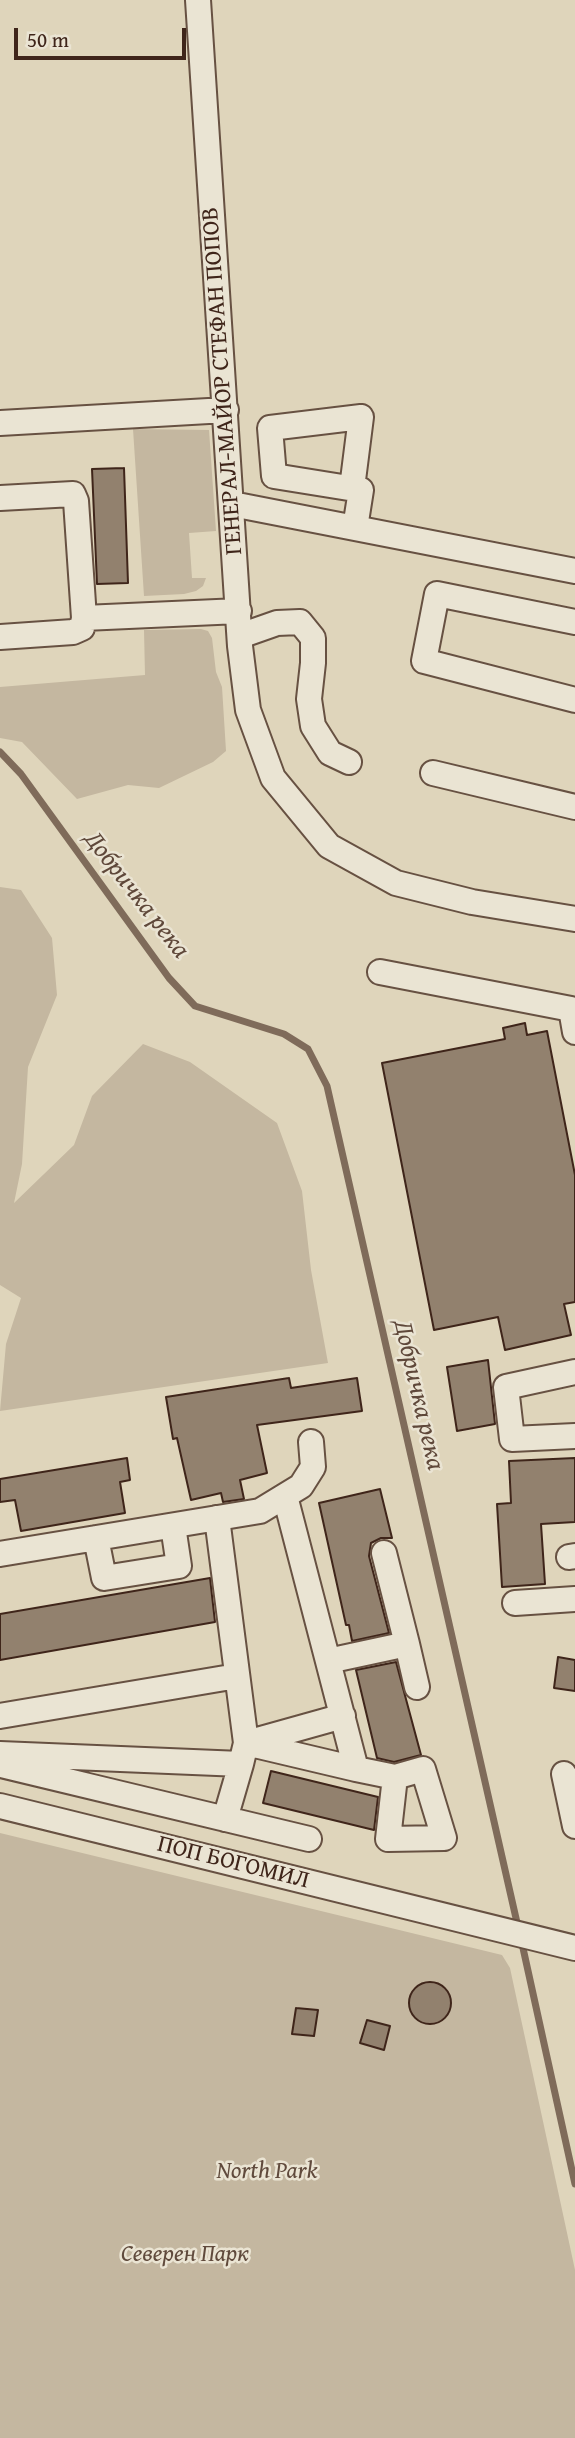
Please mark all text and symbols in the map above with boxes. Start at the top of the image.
scale bar [18,14,189,58]
text: 50 m [27,24,69,55]
street label: ГЕНЕРАЛ-МАЙОР СТЕФАН ПОПОВ [196,206,250,556]
water label: Добричка река [76,825,196,965]
water label: Добричка река [386,1317,450,1473]
street label: ПОП БОГОМИЛ [154,1830,312,1896]
park label: North Park [216,2158,318,2186]
park label: Северен Парк [121,2241,249,2269]

